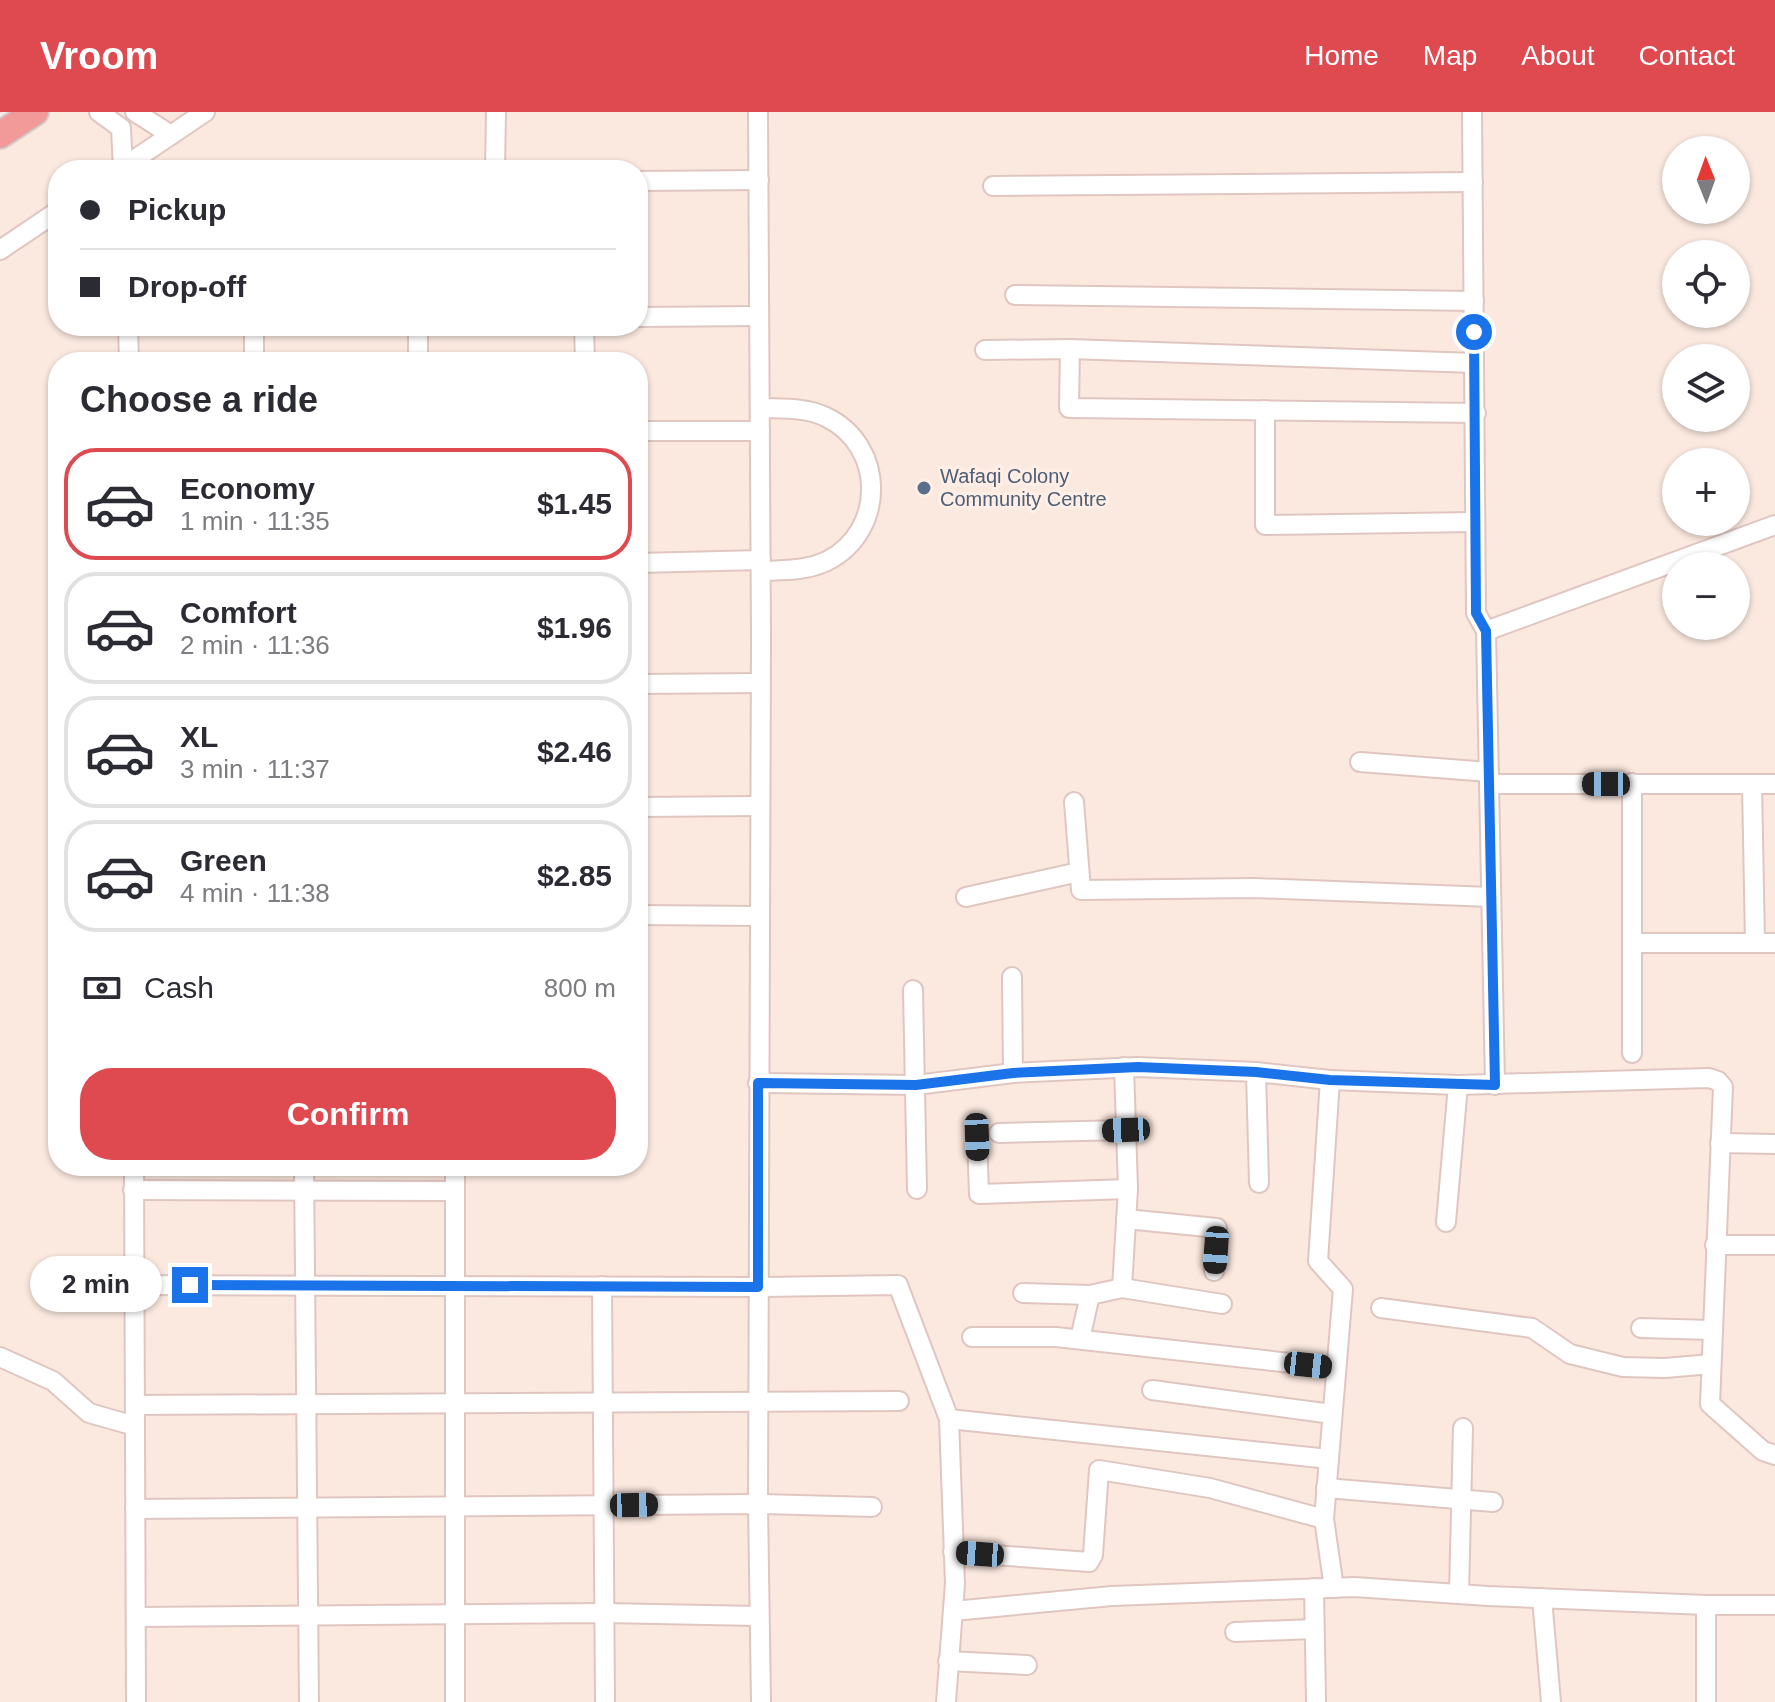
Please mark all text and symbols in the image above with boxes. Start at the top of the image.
text: Vroom [40,35,158,77]
text: Home [1304,40,1379,71]
text: Map [1423,40,1477,71]
text: About [1521,40,1595,71]
text: Contact [1639,40,1735,71]
north arrow [1662,136,1750,224]
map controls [1662,136,1750,640]
text: Pickup [128,193,226,226]
button: locate [1662,240,1750,328]
text: Drop-off [128,270,246,303]
route start [1456,314,1492,350]
button: layers [1662,344,1750,432]
text: Choose a ride [80,379,318,420]
button: + [1662,448,1750,536]
place label: Wafaqi Colony Community Centre [940,465,1107,510]
icon: car [84,468,156,540]
text: Economy [180,472,315,505]
marker: Wafaqi Colony Community Centre [915,479,933,497]
text: $1.45 [537,487,612,520]
text: 1 min · 11:35 [180,506,330,536]
button: − [1662,552,1750,640]
icon: car [84,592,156,664]
text: Comfort [180,596,297,629]
text: $1.96 [537,611,612,644]
text: 2 min · 11:36 [180,630,330,660]
icon: car [84,716,156,788]
text: XL [180,720,218,753]
text: $2.46 [537,735,612,768]
text: 3 min · 11:37 [180,754,330,784]
car [1582,772,1630,796]
icon: car [84,840,156,912]
text: Green [180,844,267,877]
text: $2.85 [537,859,612,892]
text: 4 min · 11:38 [180,878,330,908]
icon: cash [80,966,124,1010]
text: Cash [144,971,214,1004]
text: 800 m [544,973,616,1003]
button: Confirm [80,1068,616,1160]
car [964,1113,990,1161]
car [1102,1117,1150,1143]
car [1202,1225,1230,1275]
callout: 2 min [30,1257,162,1313]
route end [172,1267,208,1303]
text: 2 min [62,1269,130,1299]
car [1283,1351,1333,1379]
car [610,1493,658,1517]
car [955,1540,1005,1568]

